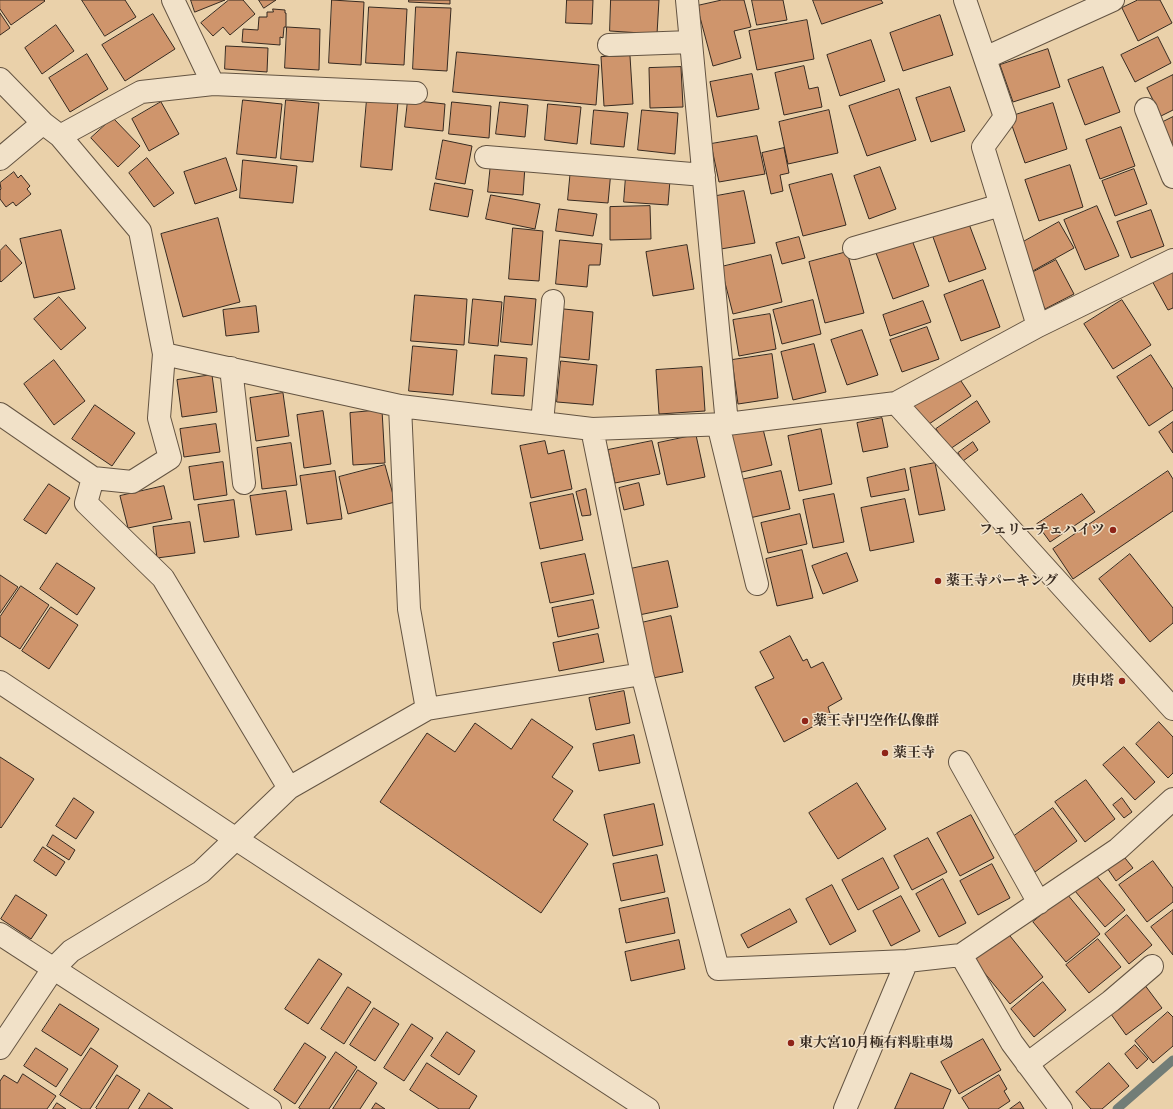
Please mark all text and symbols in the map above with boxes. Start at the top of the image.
place label: フェリーチェハイツ [979,522,1105,538]
marker: フェリーチェハイツ [1108,525,1118,535]
place label: 薬王寺パーキング [946,573,1058,589]
marker: 薬王寺パーキング [933,576,943,586]
place label: 庚申塔 [1072,673,1114,689]
marker: 庚申塔 [1117,676,1127,686]
place label: 薬王寺円空作仏像群 [813,713,939,729]
marker: 薬王寺円空作仏像群 [800,716,810,726]
place label: 薬王寺 [893,745,935,761]
marker: 薬王寺 [880,748,890,758]
place label: 東大宮10月極有料駐車場 [799,1035,954,1051]
marker: 東大宮10月極有料駐車場 [786,1038,796,1048]

